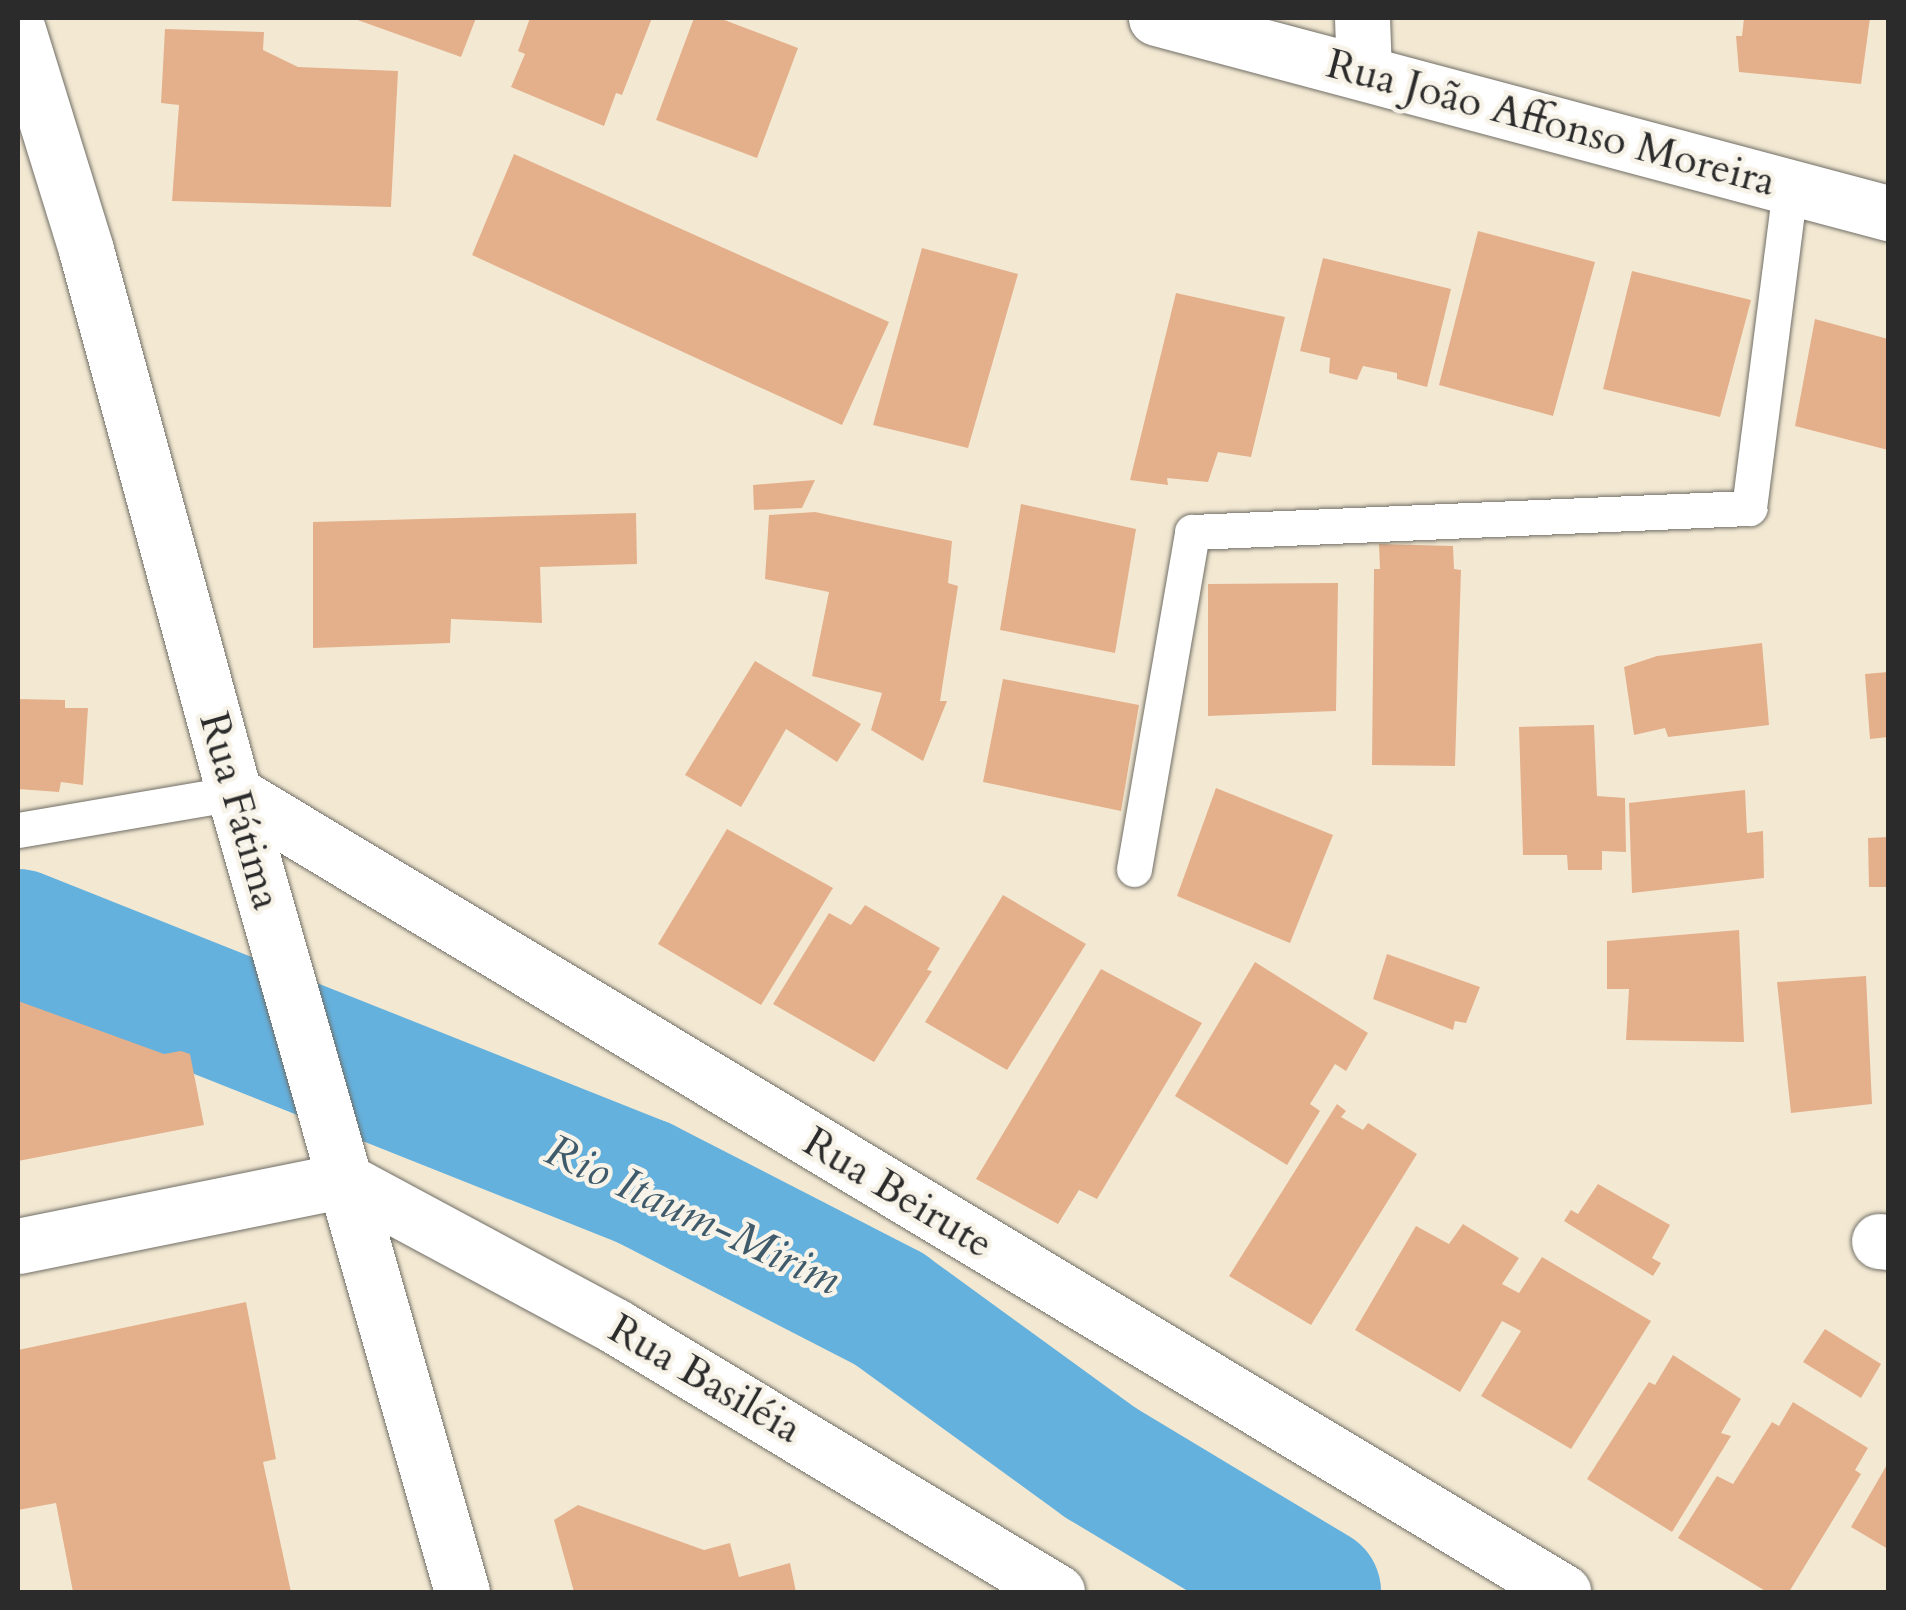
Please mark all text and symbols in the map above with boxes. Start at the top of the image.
street label: Rua João Affonso Moreira [1321,39,1781,207]
street label: Rua Fátima [188,707,292,915]
street label: Rua Beirute [794,1117,1002,1269]
water label: Rio Itaum-Mirim [537,1123,849,1307]
street label: Rua Basiléia [600,1304,810,1454]

